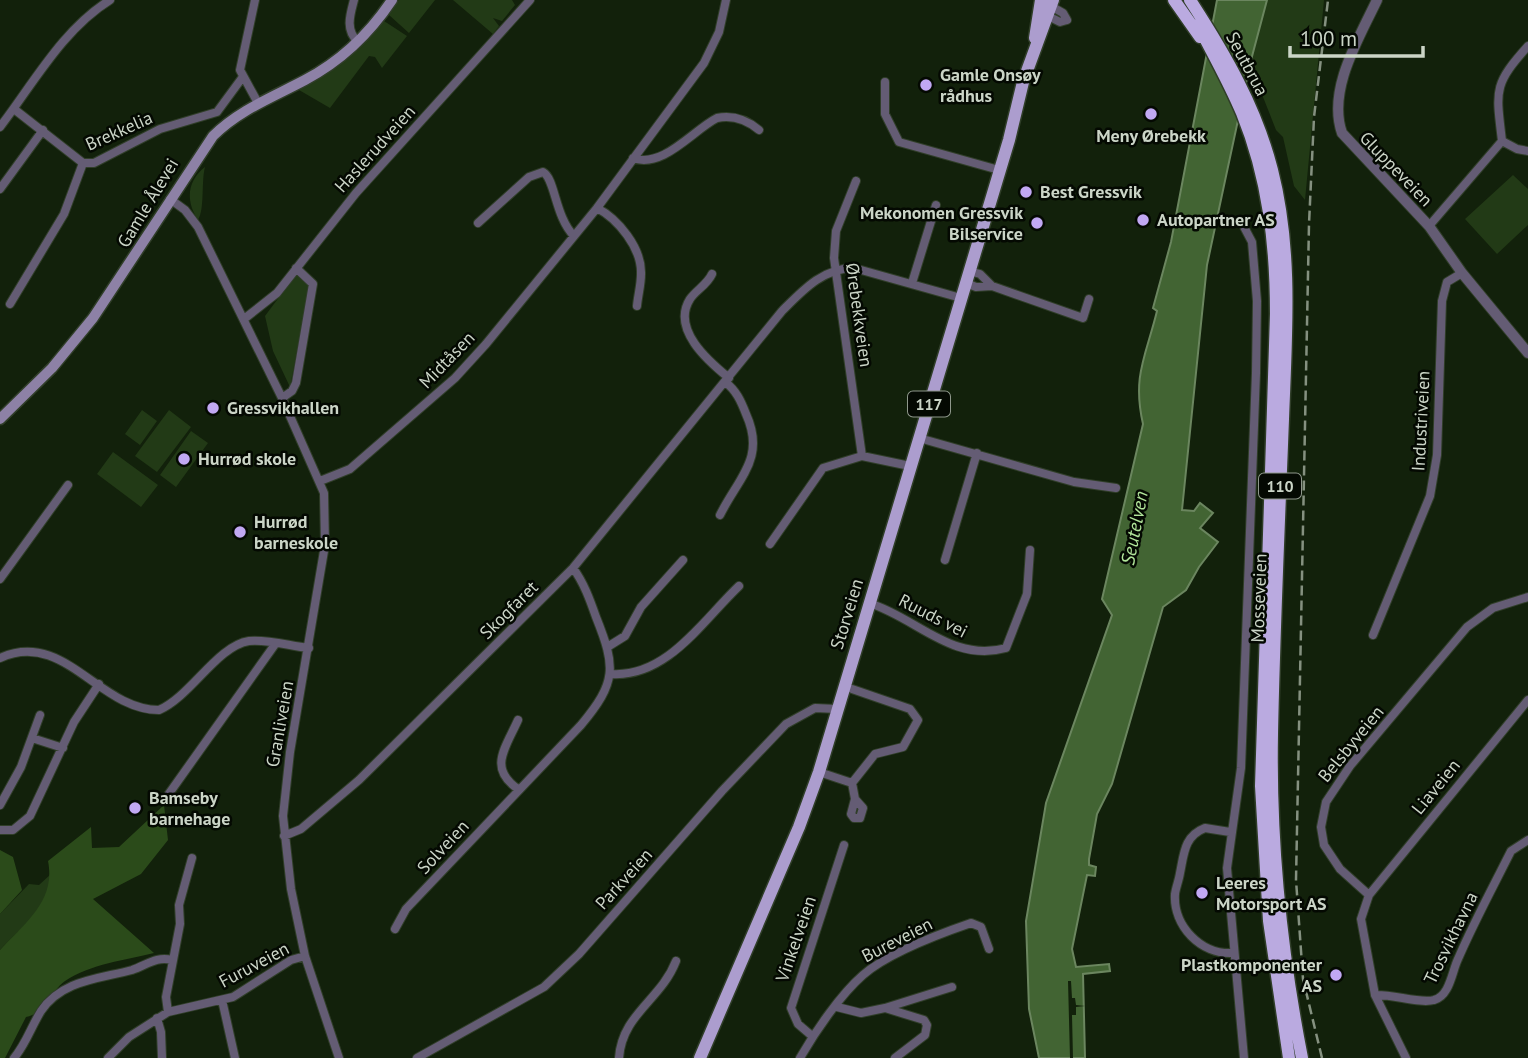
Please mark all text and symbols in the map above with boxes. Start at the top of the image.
scale bar [1290,14,1423,58]
text: 100 m [1300,25,1357,52]
street label: Seutbrua [1221,28,1274,100]
place label: Gamle Onsøy rådhus [940,63,1041,107]
marker: Gamle Onsøy rådhus [918,77,934,93]
street label: Haslerudveien [329,100,420,197]
street label: Brekkelia [82,106,156,155]
marker: Meny Ørebekk [1143,106,1159,122]
place label: Meny Ørebekk [1096,124,1206,147]
street label: Gluppeveien [1355,126,1438,211]
street label: Gamle Ålevei [112,154,183,252]
place label: Best Gressvik [1040,180,1142,203]
marker: Best Gressvik [1018,184,1034,200]
place label: Mekonomen Gressvik Bilservice [860,201,1023,245]
place label: Autopartner AS [1157,208,1275,231]
marker: Autopartner AS [1135,212,1151,228]
marker: Mekonomen Gressvik Bilservice [1029,215,1045,231]
street label: Ørebekkveien [841,261,878,369]
street label: Midtåsen [414,326,479,393]
street label: Industriveien [1406,370,1435,472]
road number: 117 [908,392,950,416]
place label: Gressvikhallen [227,396,339,419]
marker: Gressvikhallen [205,400,221,416]
place label: Hurrød skole [198,447,296,470]
marker: Hurrød skole [176,451,192,467]
road number: 110 [1259,474,1301,499]
water label: Seutelven [1115,489,1153,567]
place label: Hurrød barneskole [254,510,338,554]
marker: Hurrød barneskole [232,524,248,540]
street label: Mosseveien [1245,553,1272,643]
street label: Skogfaret [475,576,543,644]
street label: Storveien [825,576,868,652]
street label: Ruuds vei [895,588,972,643]
street label: Granliveien [261,679,298,769]
street label: Belsbyveien [1313,701,1388,787]
street label: Liaveien [1406,754,1465,819]
place label: Bamseby barnehage [149,786,230,830]
marker: Bamseby barnehage [127,800,143,816]
street label: Solveien [412,815,474,879]
street label: Parkveien [590,843,657,914]
place label: Leeres Motorsport AS [1216,871,1327,915]
marker: Leeres Motorsport AS [1194,885,1210,901]
street label: Trosvikhavna [1418,888,1483,988]
street label: Vinkelveien [770,893,821,986]
street label: Bureveien [857,912,936,967]
street label: Furuveien [215,937,293,993]
place label: Plastkomponenter AS [1181,953,1323,997]
marker: Plastkomponenter AS [1328,967,1344,983]

